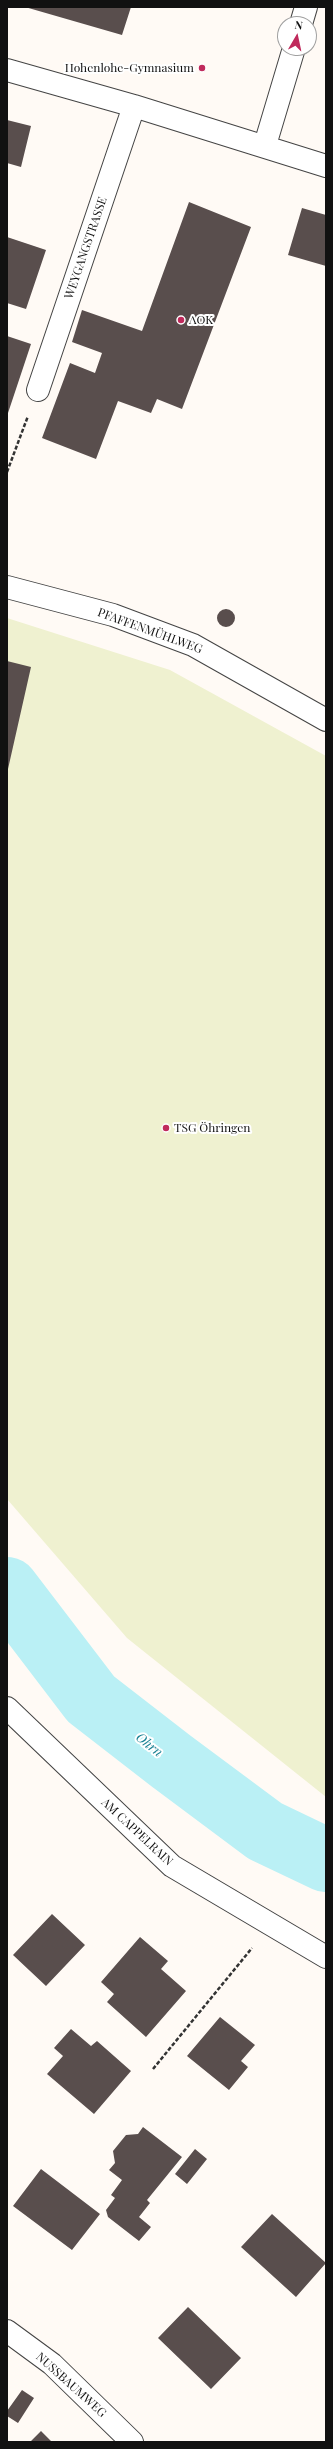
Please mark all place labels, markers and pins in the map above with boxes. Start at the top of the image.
place label: Hohenlohe-Gymnasium [65,61,194,75]
marker: Hohenlohe-Gymnasium [197,63,207,73]
place label: AOK [189,313,213,327]
marker: AOK [176,315,186,325]
place label: TSG Öhringen [174,1121,251,1135]
marker: TSG Öhringen [161,1123,171,1133]

